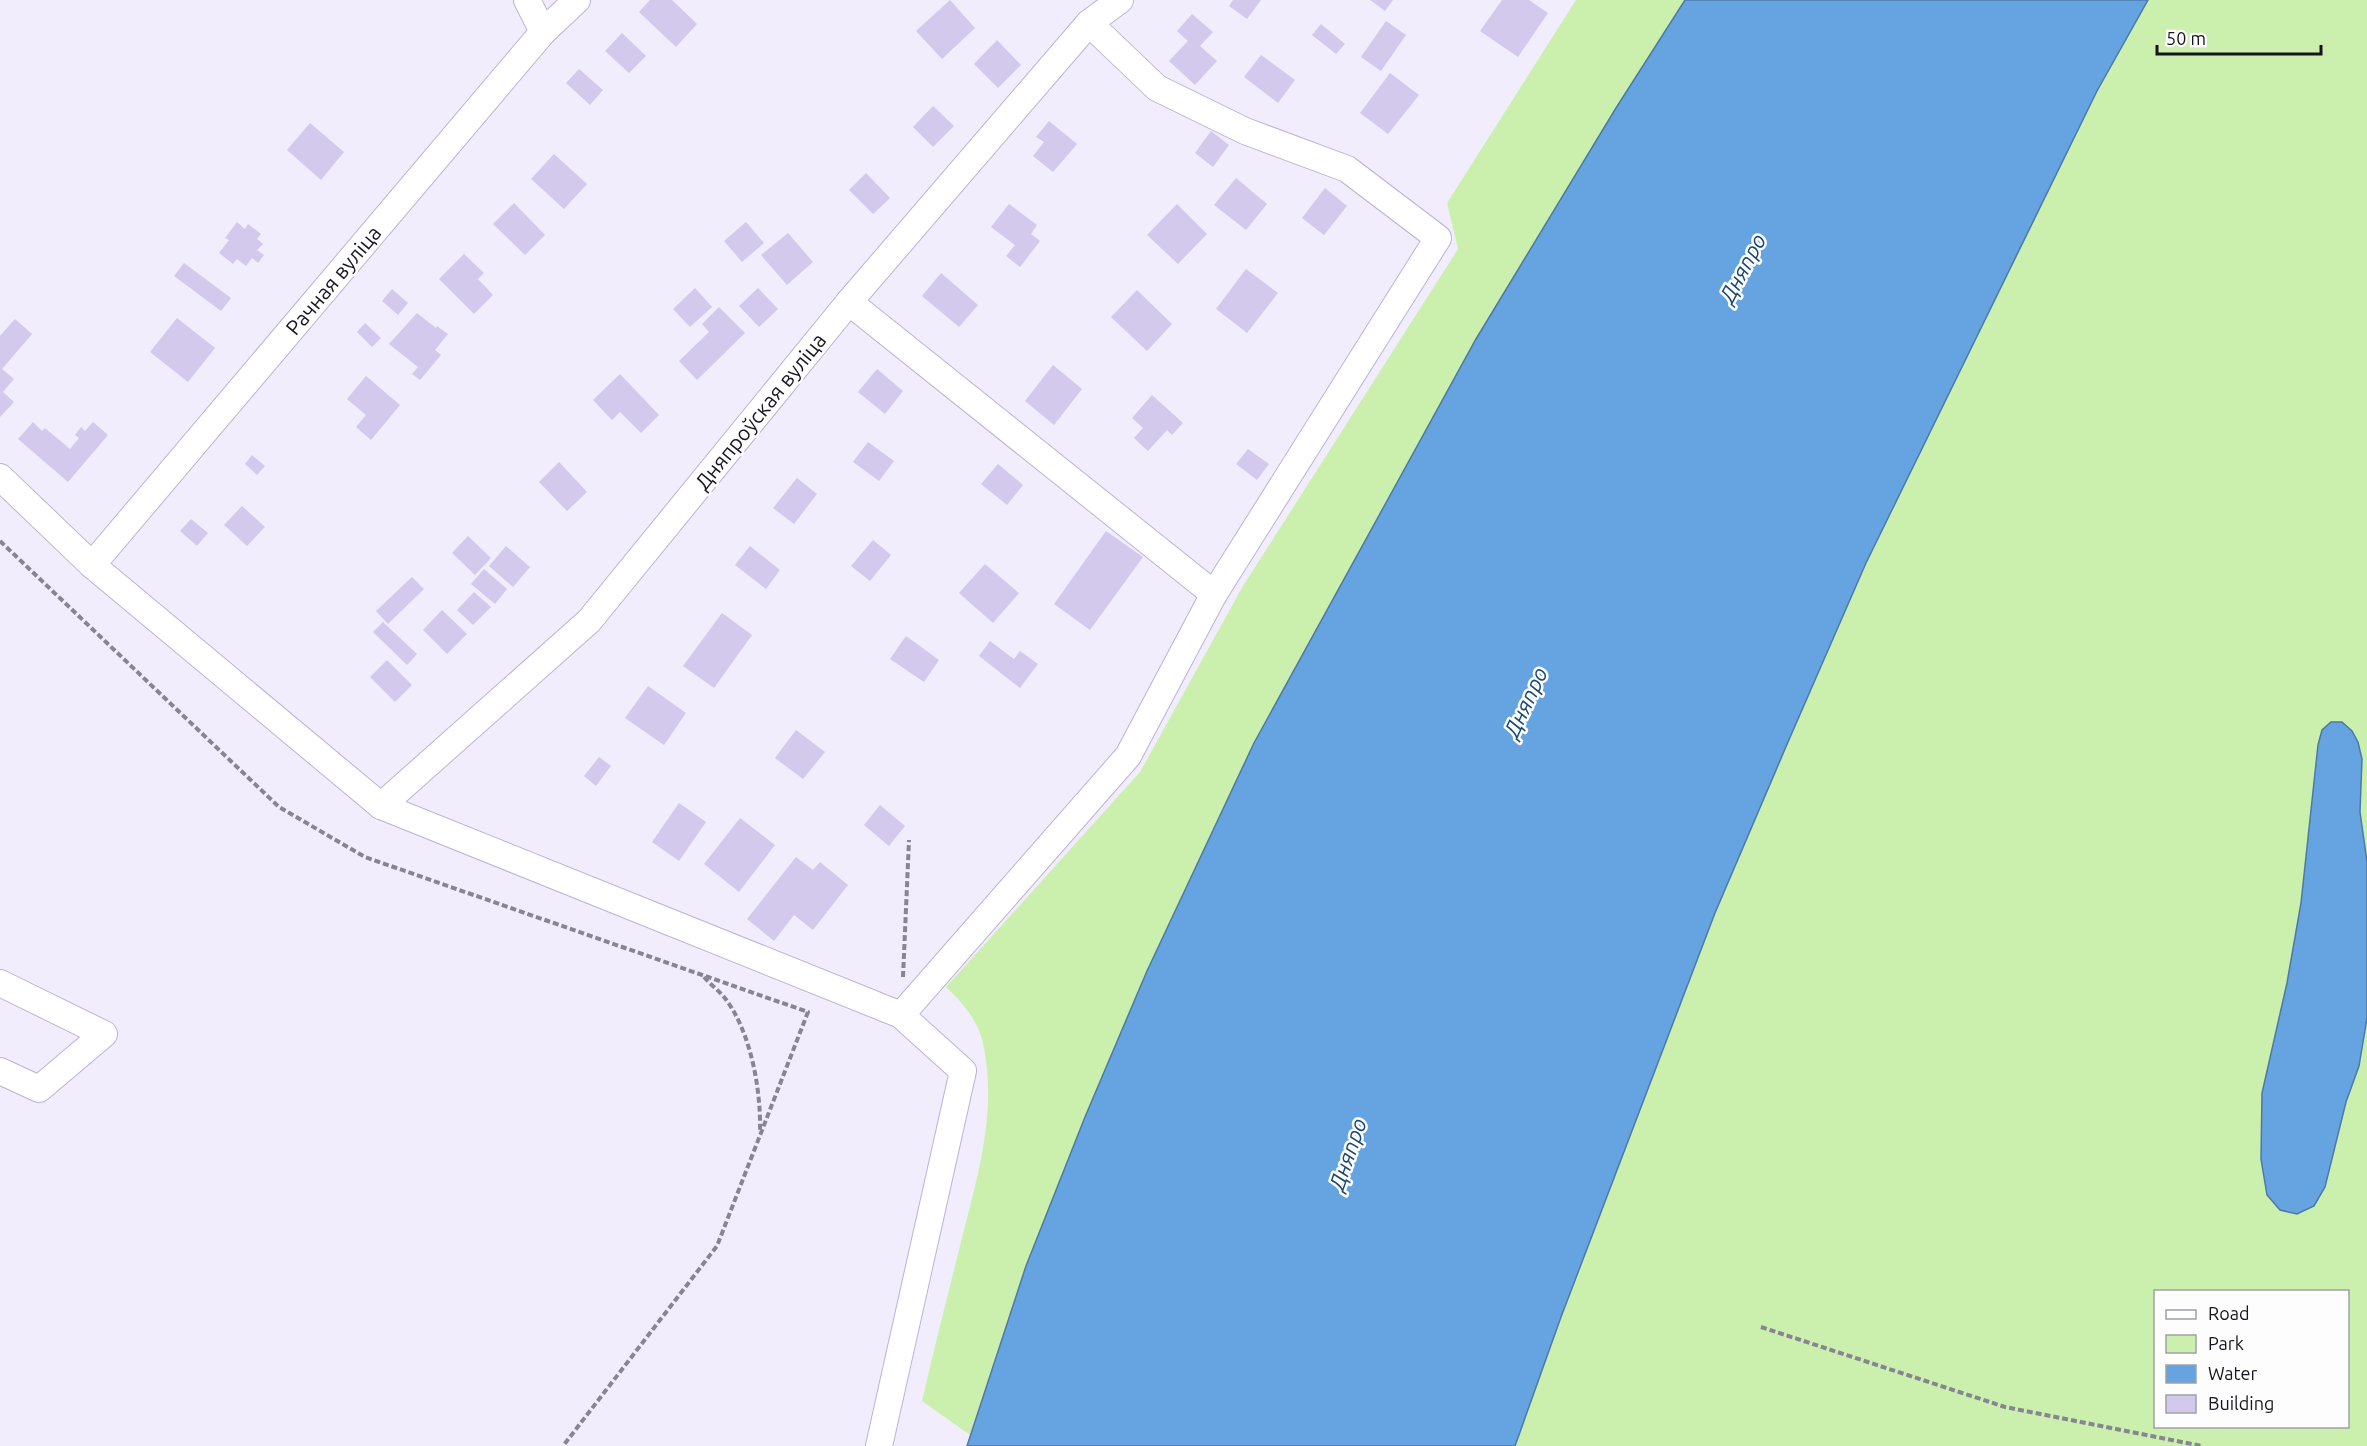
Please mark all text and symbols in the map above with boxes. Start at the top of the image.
scale bar [2157,18,2320,56]
text: 50 m [2166,28,2206,48]
street label: Рачная вуліца [280,221,386,339]
water label: Дняпро [1713,229,1771,308]
street label: Дняпроўская вуліца [690,328,830,494]
water label: Дняпро [1497,663,1552,743]
water label: Дняпро [1322,1115,1371,1195]
legend [2154,1290,2349,1428]
text: Road [2208,1303,2250,1323]
text: Park [2208,1333,2244,1353]
text: Water [2208,1363,2258,1383]
text: Building [2208,1393,2274,1413]

